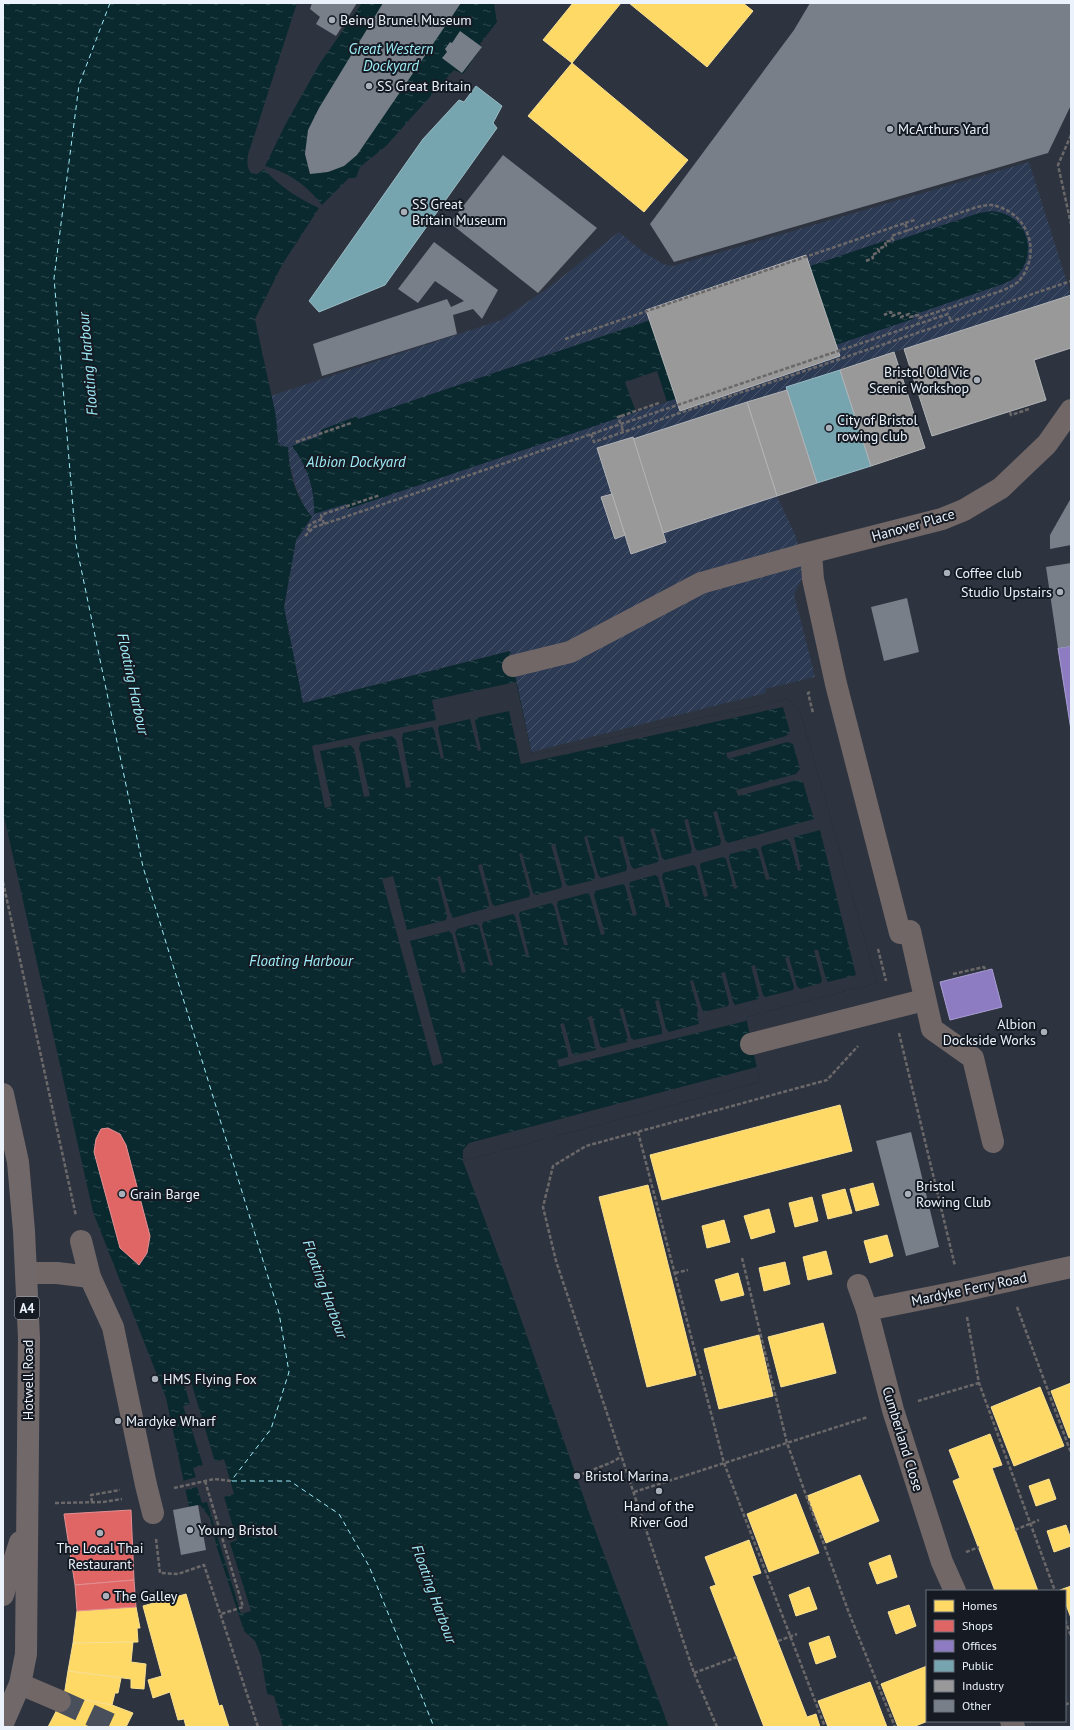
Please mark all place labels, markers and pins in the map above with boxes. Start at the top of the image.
place label: Being Brunel Museum [340,11,472,29]
marker: Being Brunel Museum [327,15,337,25]
place label: SS Great Britain [377,77,471,95]
marker: SS Great Britain [364,81,374,91]
place label: McArthurs Yard [898,120,989,138]
marker: McArthurs Yard [885,124,895,134]
place label: SS Great Britain Museum [412,195,506,229]
marker: SS Great Britain Museum [399,207,409,217]
place label: Bristol Old Vic Scenic Workshop [869,363,969,397]
marker: Bristol Old Vic Scenic Workshop [972,375,982,385]
place label: City of Bristol rowing club [837,411,918,445]
marker: City of Bristol rowing club [824,423,834,433]
place label: Coffee club [955,564,1022,582]
marker: Coffee club [942,568,952,578]
place label: Studio Upstairs [961,583,1052,601]
marker: Studio Upstairs [1055,587,1065,597]
place label: Albion Dockside Works [943,1015,1036,1049]
marker: Albion Dockside Works [1039,1027,1049,1037]
place label: Bristol Rowing Club [916,1177,991,1211]
place label: Grain Barge [130,1185,200,1203]
marker: Grain Barge [117,1189,127,1199]
marker: Bristol Rowing Club [903,1189,913,1199]
place label: HMS Flying Fox [163,1370,257,1388]
marker: HMS Flying Fox [150,1374,160,1384]
place label: Mardyke Wharf [126,1412,216,1430]
marker: Mardyke Wharf [113,1416,123,1426]
place label: Bristol Marina [585,1467,669,1485]
marker: Bristol Marina [572,1471,582,1481]
marker: Hand of the River God [654,1486,664,1496]
place label: Hand of the River God [624,1497,694,1531]
place label: Young Bristol [198,1521,277,1539]
marker: Young Bristol [185,1525,195,1535]
marker: The Local Thai Restaurant [95,1528,105,1538]
place label: The Local Thai Restaurant [57,1539,143,1573]
place label: The Galley [114,1587,178,1605]
marker: The Galley [101,1591,111,1601]

